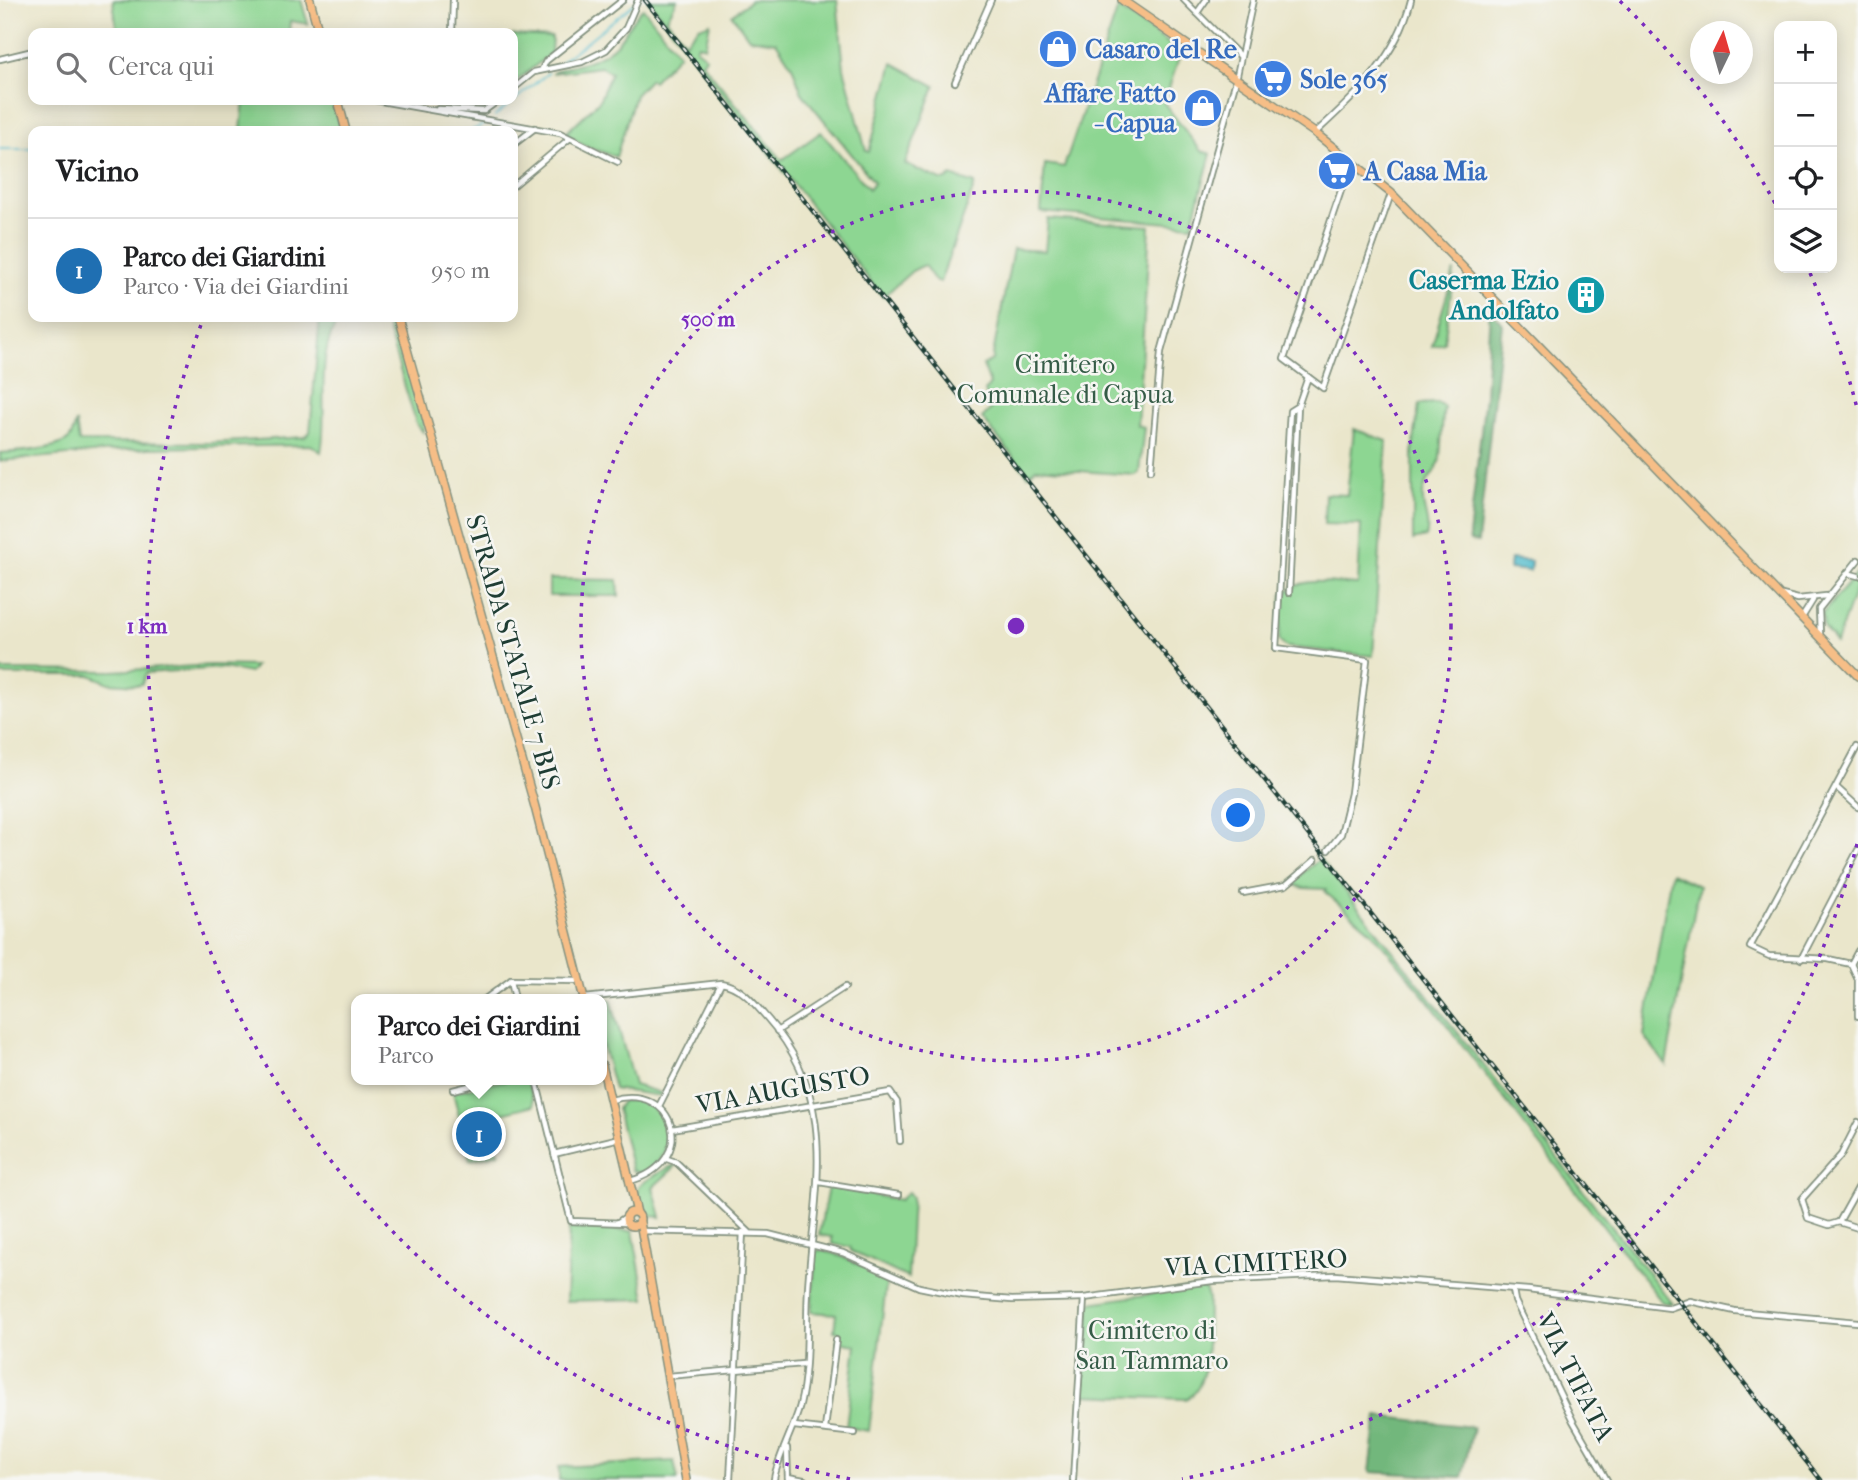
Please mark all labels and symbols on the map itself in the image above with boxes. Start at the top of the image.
north arrow [1690,21,1753,84]
shop icon: Casaro del Re [1037,28,1079,70]
place label: Casaro del Re [1085,34,1237,65]
supermarket icon: Sole 365 [1252,58,1294,100]
place label: Sole 365 [1300,64,1388,95]
place label: Affare Fatto - Capua [1043,78,1177,139]
shop icon: Affare Fatto - Capua [1182,87,1224,129]
supermarket icon: A Casa Mia [1316,150,1358,192]
place label: A Casa Mia [1362,156,1488,187]
place label: Caserma Ezio Andolfato [1409,265,1559,326]
building icon: Caserma Ezio Andolfato [1565,274,1607,316]
text: 500 m [681,307,736,331]
park label: Cimitero Comunale di Capua [957,349,1174,410]
street label: STRADA STATALE 7 BIS [459,511,567,793]
text: 1 km [127,614,168,638]
centre of rings [1004,614,1028,638]
your location [1221,798,1255,832]
street label: VIA AUGUSTO [693,1059,872,1121]
pin: 1 [456,1108,502,1160]
street label: VIA CIMITERO [1163,1243,1348,1283]
street label: VIA TIFATA [1529,1306,1621,1448]
park label: Cimitero di San Tammaro [1076,1315,1228,1376]

